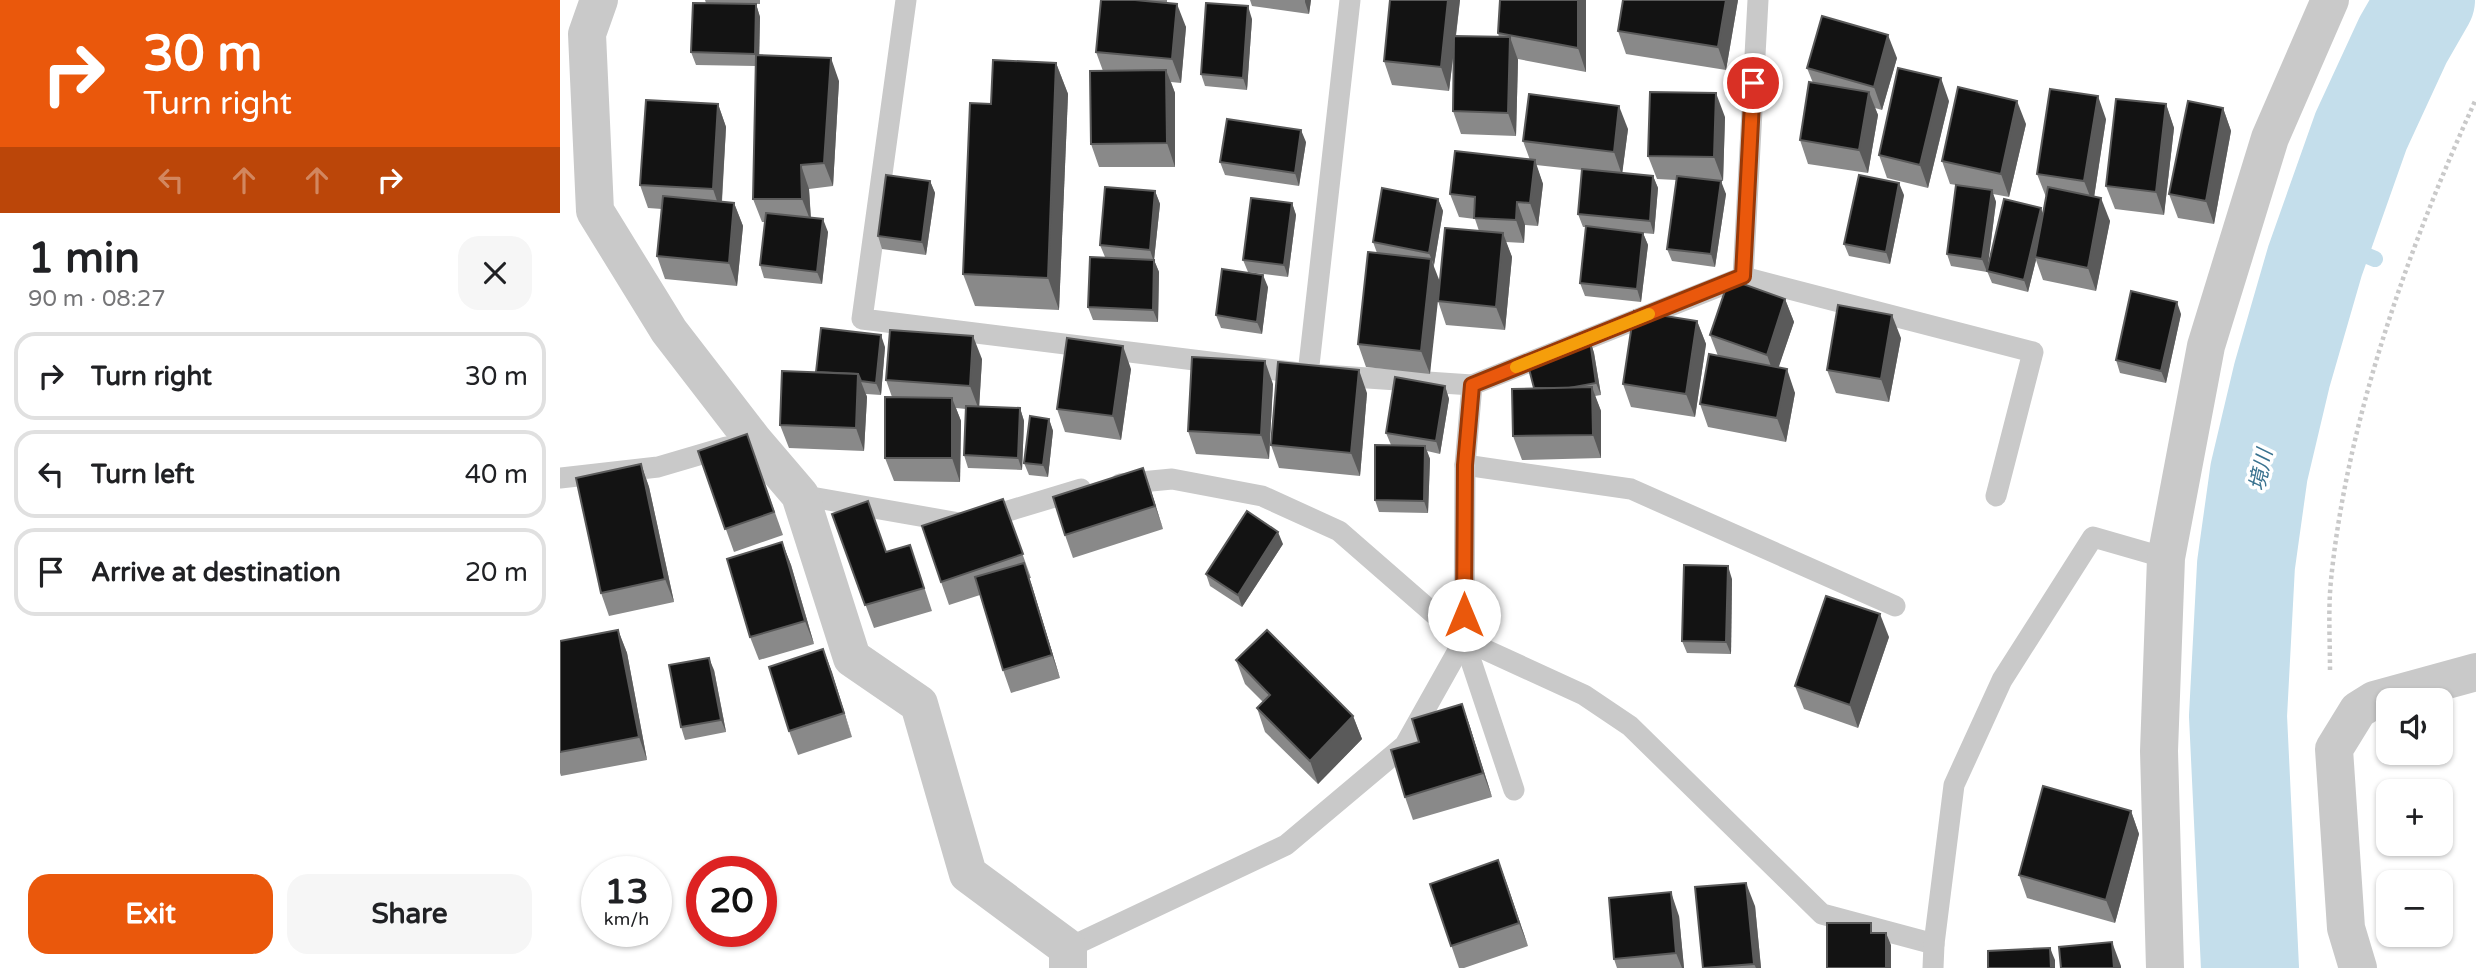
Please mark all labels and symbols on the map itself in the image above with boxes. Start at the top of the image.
pin [1723,53,1783,113]
water label: 境川 [2245,445,2278,493]
position arrow [1427,578,1501,652]
speed limit sign: 20 [686,856,777,947]

